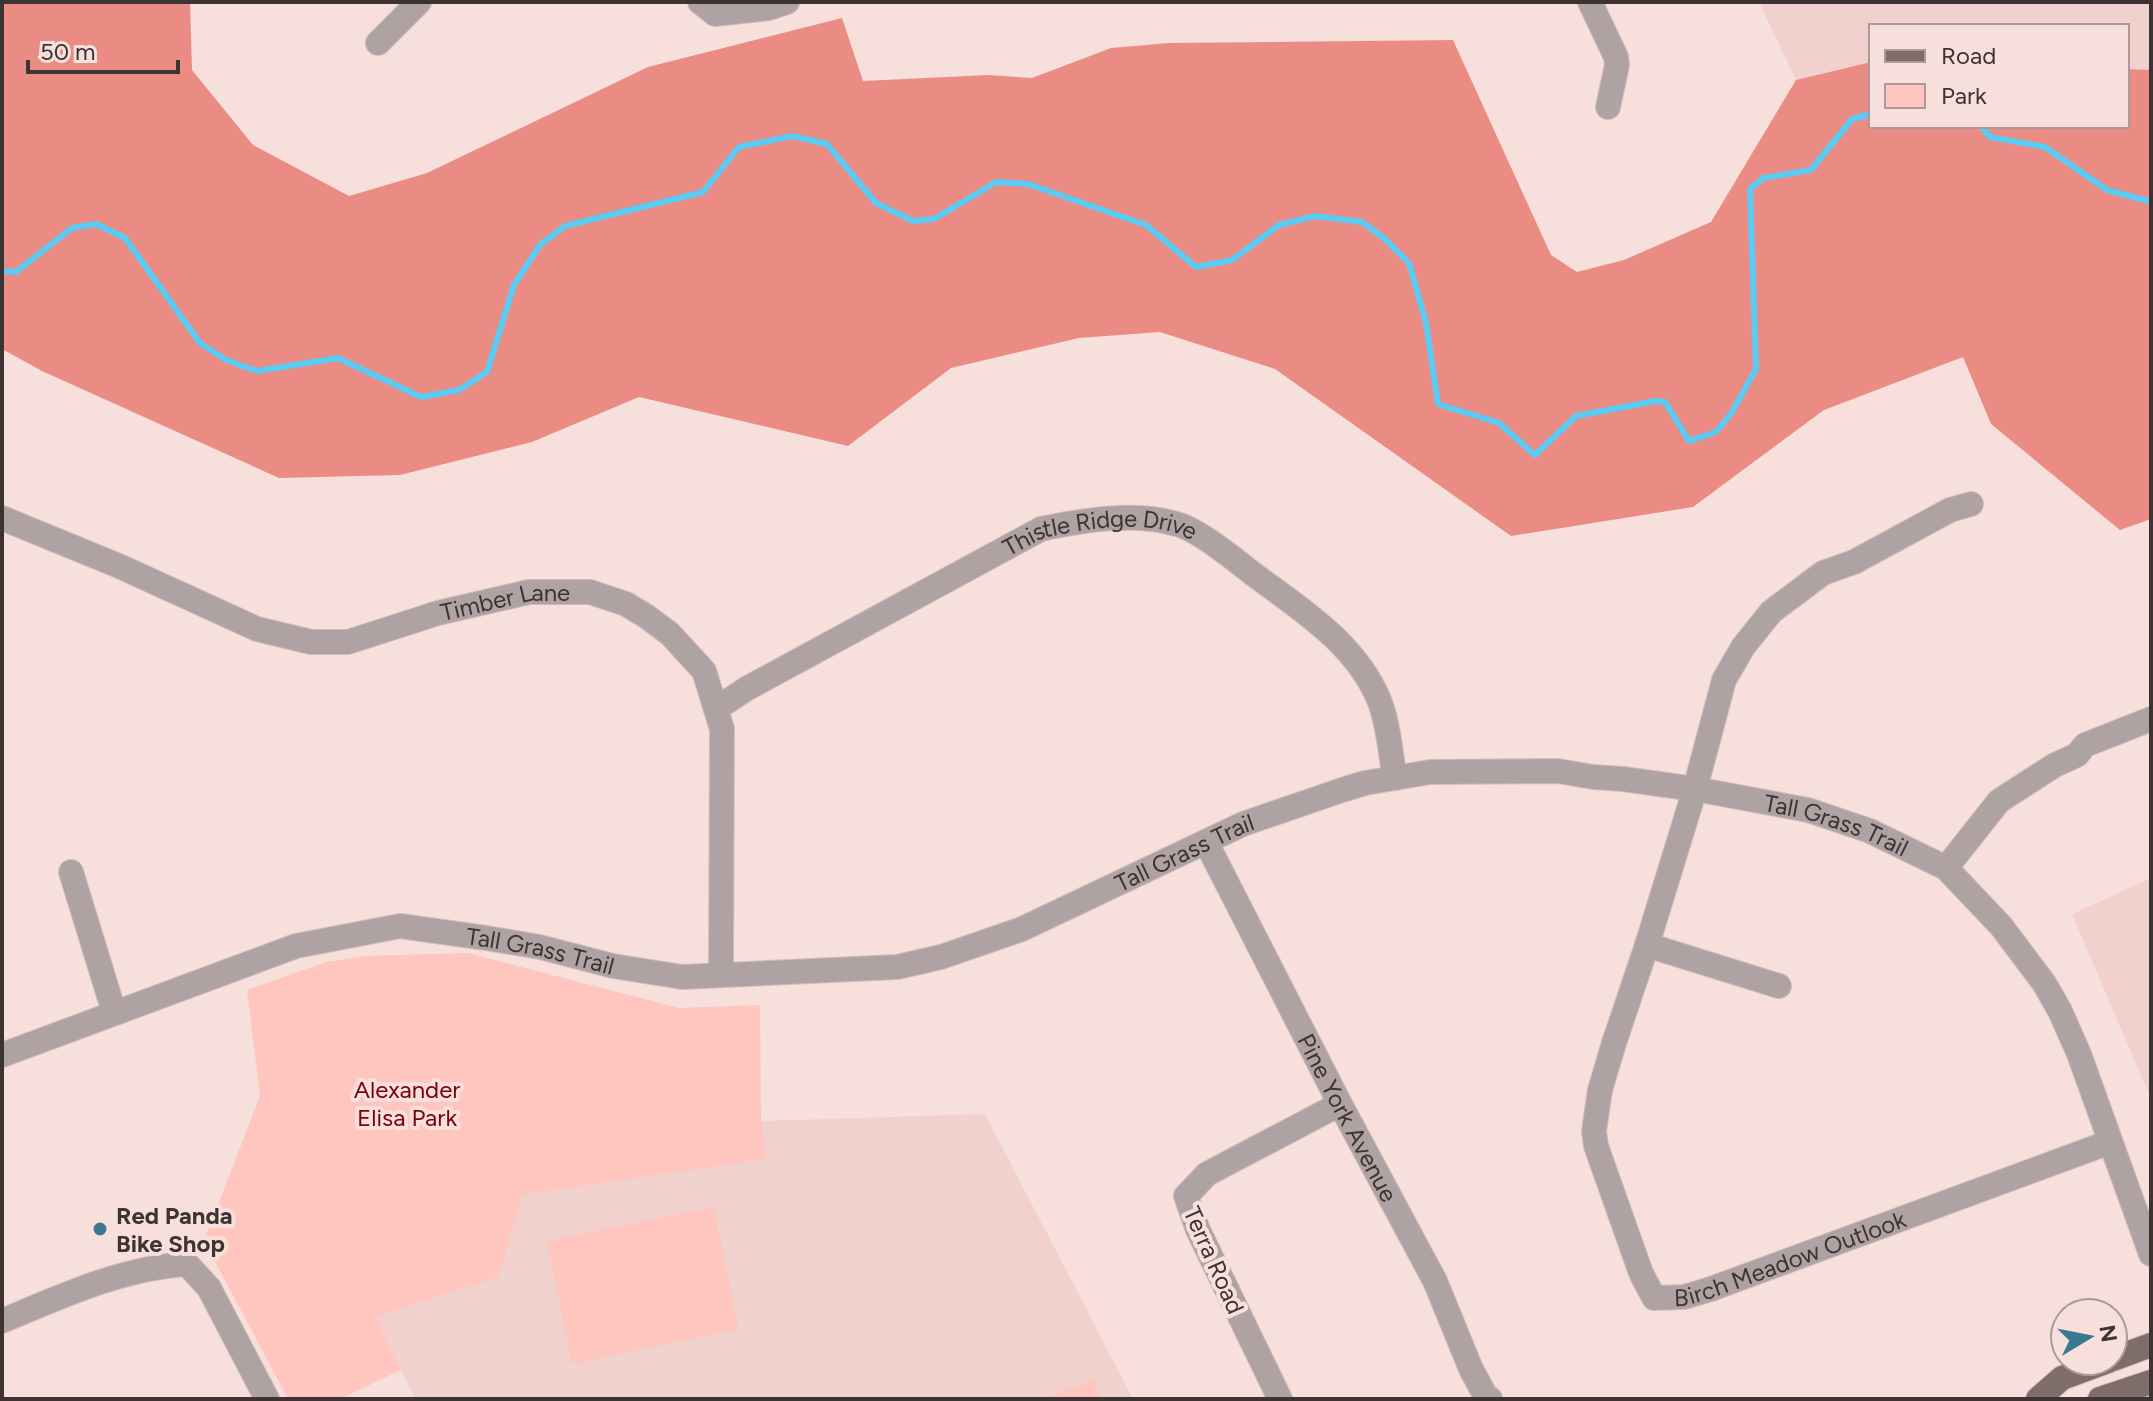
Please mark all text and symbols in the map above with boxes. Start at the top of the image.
scale bar [28,24,178,74]
legend [1869,24,2129,128]
text: 50 m [40,37,96,66]
text: Road [1941,41,1996,70]
text: Park [1941,81,1987,110]
street label: Thistle Ridge Drive [997,503,1203,562]
street label: Timber Lane [438,577,570,626]
street label: Tall Grass Trail [1762,788,1913,862]
street label: Tall Grass Trail [1110,807,1257,897]
street label: Tall Grass Trail [464,921,618,980]
street label: Pine York Avenue [1292,1029,1404,1207]
park label: Alexander Elisa Park [354,1075,460,1132]
place label: Red Panda Bike Shop [116,1201,233,1258]
street label: Terra Road [1177,1202,1251,1318]
street label: Birch Meadow Outlook [1673,1204,1910,1312]
marker: Red Panda Bike Shop [91,1220,109,1238]
north arrow [2049,1297,2129,1377]
text: N [2093,1323,2123,1344]

